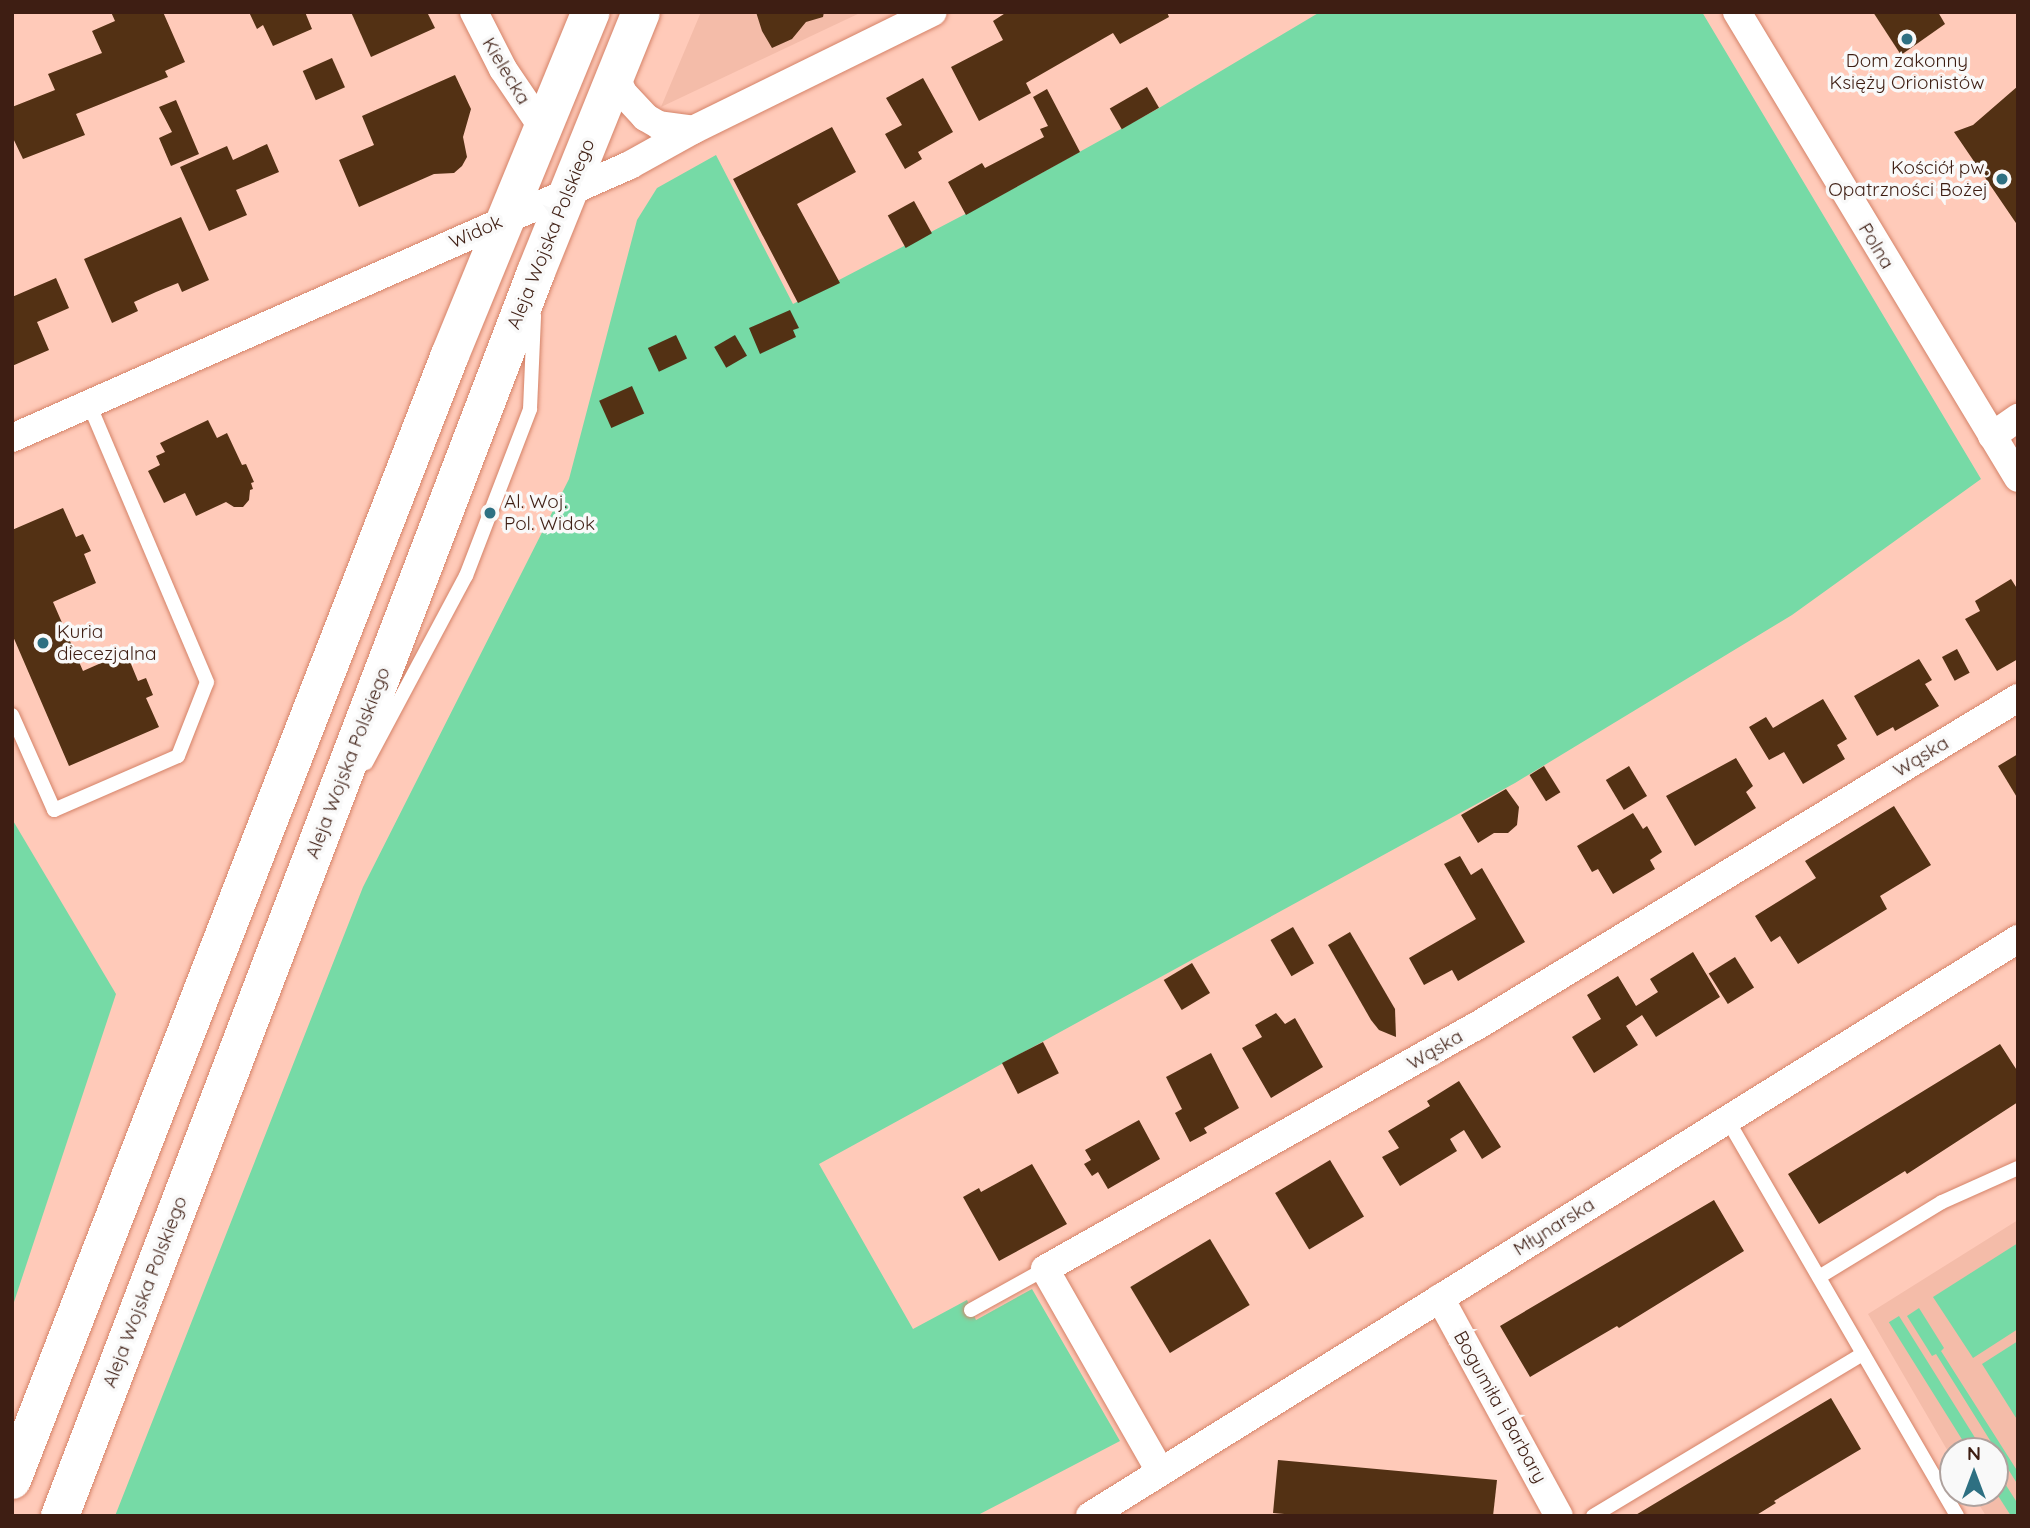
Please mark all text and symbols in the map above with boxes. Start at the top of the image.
marker: Dom zakonny Księży Orionistów [1899,31,1915,47]
street label: Kielecka [477,33,535,109]
place label: Dom zakonny Księży Orionistów [1829,50,1985,94]
street label: Aleja Wojska Polskiego [502,136,600,332]
place label: Kościół pw. Opatrzności Bożej [1828,157,1988,201]
marker: Kościół pw. Opatrzności Bożej [1994,171,2010,187]
street label: Widok [446,210,506,254]
street label: Polna [1853,219,1899,273]
place label: Al. Woj. Pol. Widok [504,491,595,535]
marker: Al. Woj. Pol. Widok [482,505,498,521]
place label: Kuria diecezjalna [57,621,157,665]
marker: Kuria diecezjalna [35,635,51,651]
street label: Aleja Wojska Polskiego [301,664,395,862]
street label: Wąska [1889,732,1953,782]
street label: Wąska [1403,1025,1467,1075]
street label: Aleja Wojska Polskiego [98,1193,192,1391]
street label: Młynarska [1509,1193,1599,1261]
street label: Bogumiła i Barbary [1449,1327,1551,1487]
north arrow [1939,1437,2009,1507]
text: N [1967,1441,1981,1465]

